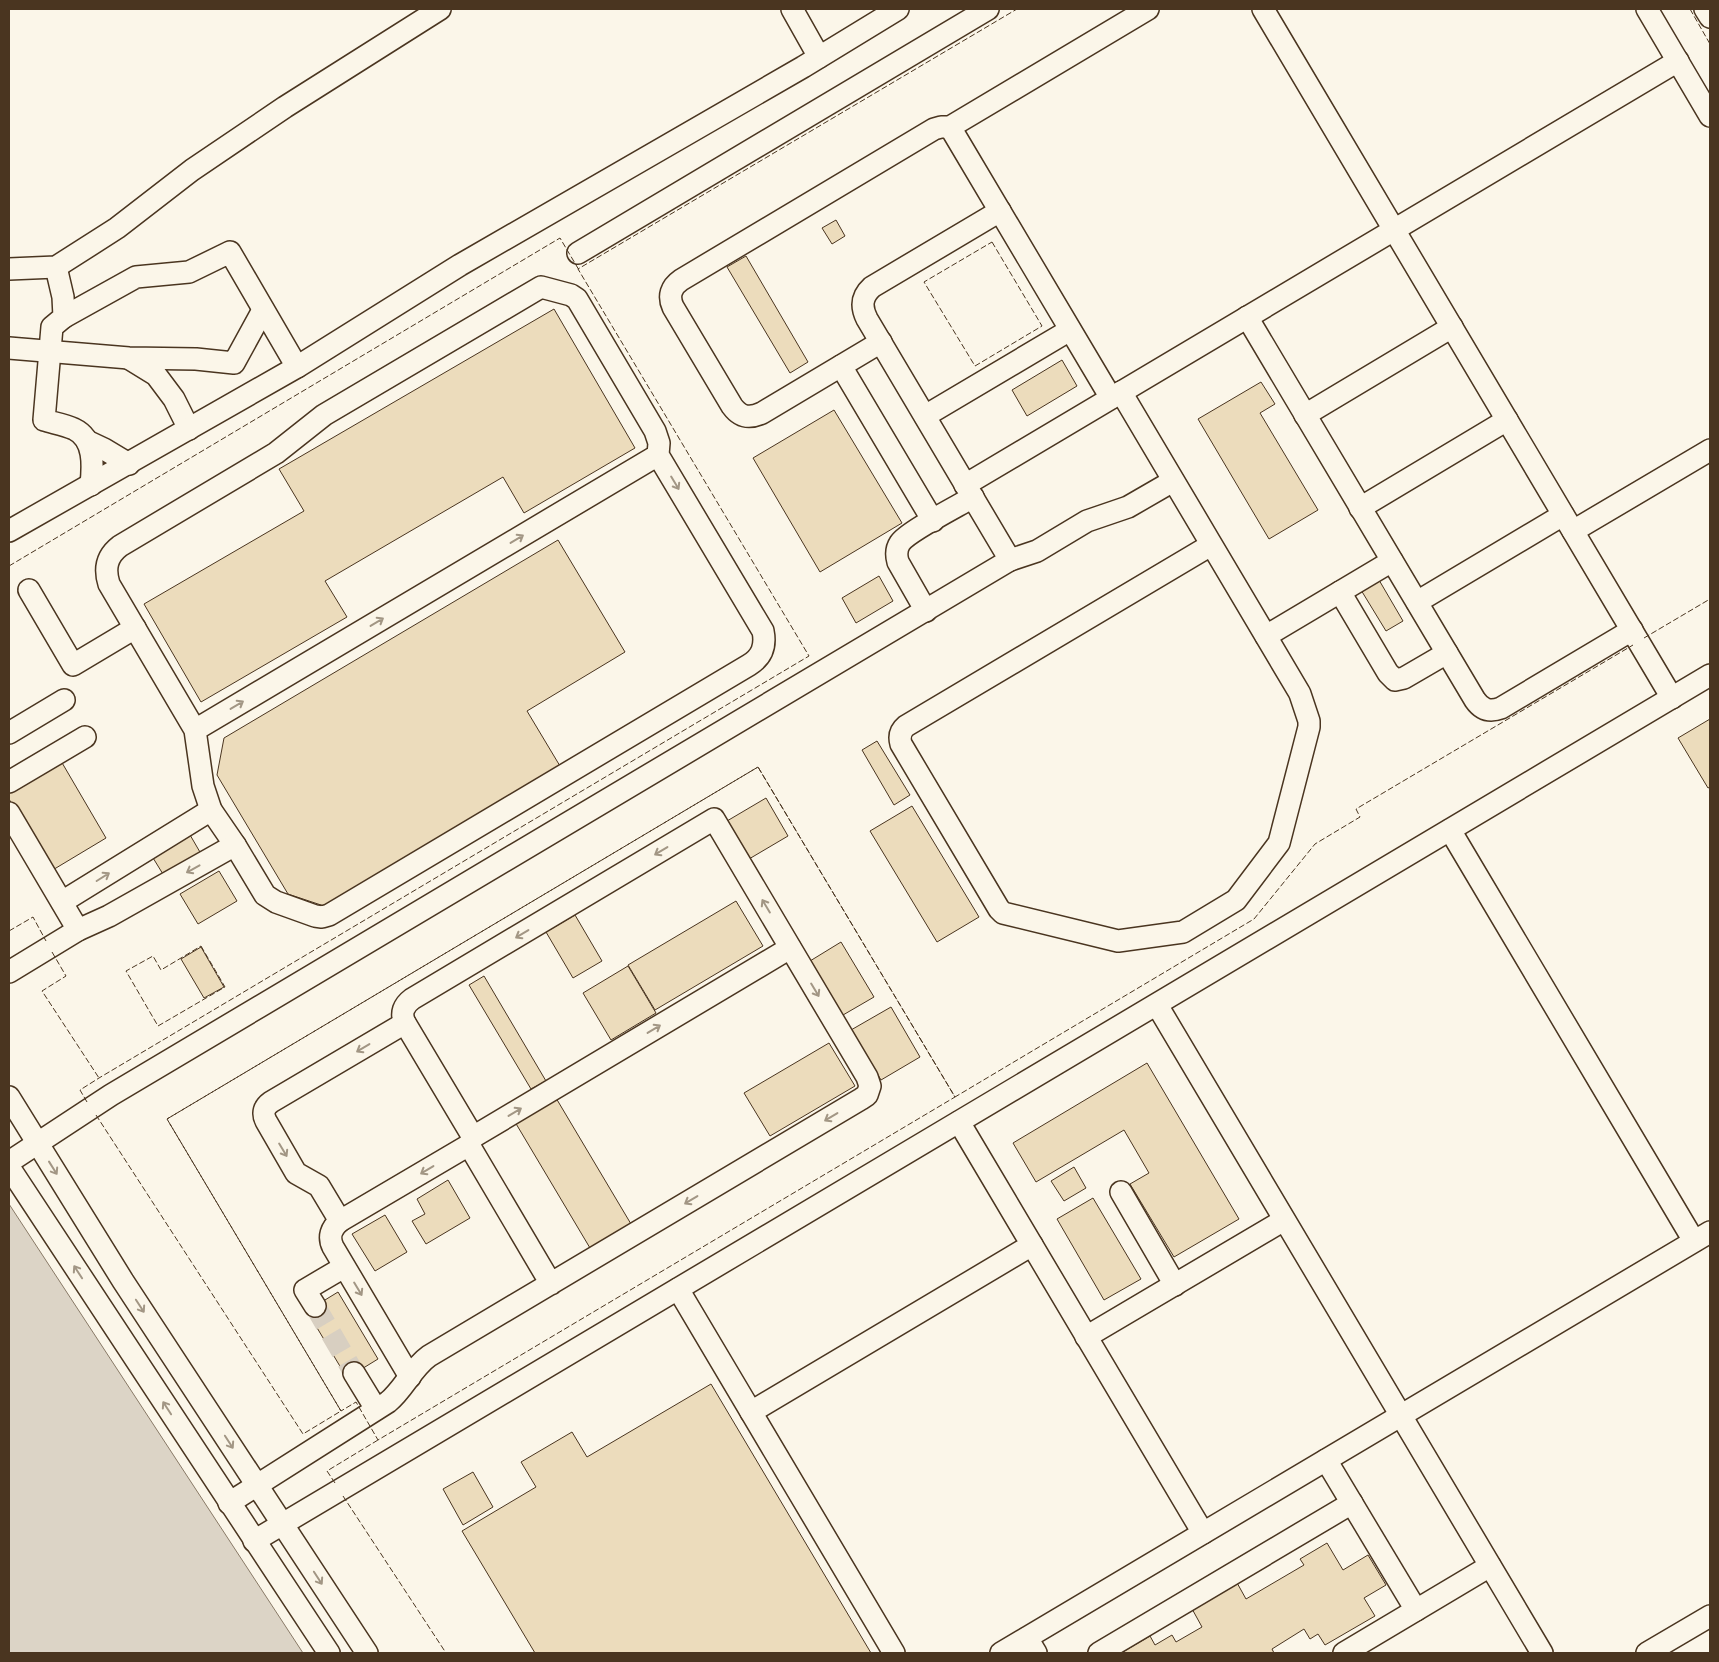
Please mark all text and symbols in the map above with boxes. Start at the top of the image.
one-way arrow [670,475,680,490]
one-way arrow [509,534,523,544]
one-way arrow [369,617,383,627]
one-way arrow [230,700,244,710]
one-way arrow [655,846,669,856]
one-way arrow [186,865,201,875]
one-way arrow [96,871,110,881]
one-way arrow [760,900,770,914]
one-way arrow [515,929,529,939]
one-way arrow [811,983,821,997]
one-way arrow [647,1024,661,1034]
one-way arrow [356,1044,371,1053]
one-way arrow [507,1107,521,1117]
one-way arrow [825,1113,839,1123]
one-way arrow [278,1143,288,1157]
one-way arrow [49,1161,59,1175]
one-way arrow [420,1165,434,1175]
one-way arrow [685,1196,699,1206]
one-way arrow [72,1266,82,1280]
one-way arrow [353,1282,363,1296]
one-way arrow [135,1298,145,1312]
one-way arrow [162,1401,172,1415]
one-way arrow [224,1434,234,1448]
one-way arrow [313,1570,323,1584]

